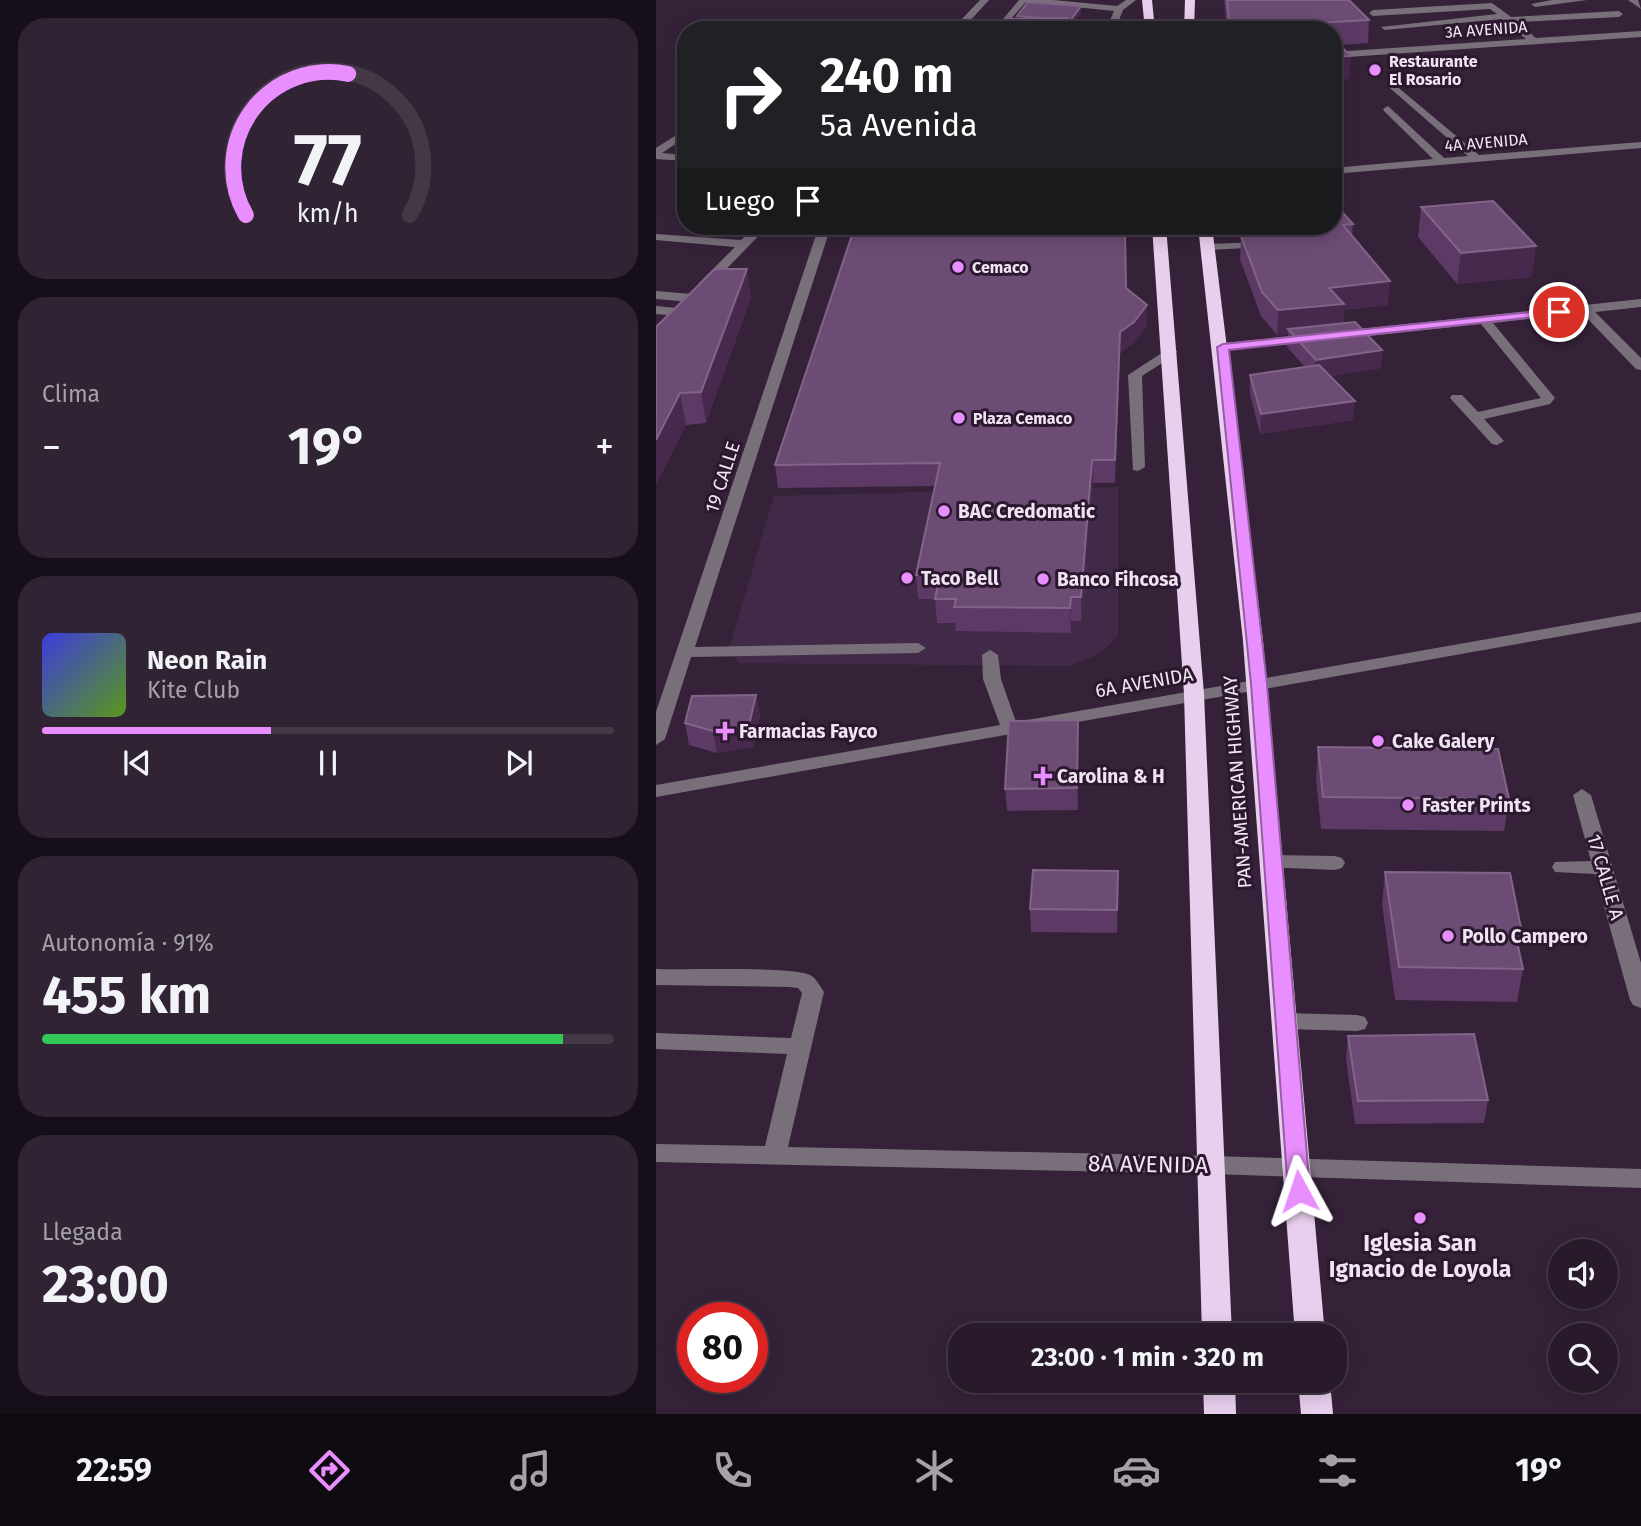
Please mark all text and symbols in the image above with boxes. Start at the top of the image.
street label: 3A AVENIDA [1444,17,1529,42]
text: 240 m [820,46,953,105]
icon: right [705,49,796,140]
place label: Restaurante El Rosario [1389,52,1478,89]
marker: Restaurante El Rosario [1367,62,1383,78]
text: 5a Avenida [820,106,978,144]
text: 77 [294,117,362,204]
street label: 4A AVENIDA [1444,129,1529,156]
icon: arrive [789,182,827,220]
text: Luego [705,186,775,217]
text: km/h [297,198,359,228]
place label: Cemaco [972,258,1029,277]
marker: Cemaco [950,259,966,275]
pin [1529,282,1589,342]
icon: arrive [1540,293,1578,331]
text: Clima [42,380,100,408]
place label: Plaza Cemaco [973,409,1072,428]
marker: Plaza Cemaco [951,410,967,426]
text: 19° [288,415,368,478]
text: − [42,424,61,470]
text: + [595,424,614,470]
street label: 19 CALLE [700,438,745,516]
place label: BAC Credomatic [958,500,1095,523]
marker: BAC Credomatic [936,503,952,519]
place label: Taco Bell [921,567,999,590]
place label: Banco Fihcosa [1057,568,1179,591]
marker: Taco Bell [899,570,915,586]
marker: Banco Fihcosa [1035,571,1051,587]
text: Neon Rain [147,645,267,676]
street label: 6A AVENIDA [1093,663,1195,702]
street label: PAN-AMERICAN HIGHWAY [1219,674,1256,889]
text: Kite Club [147,676,240,704]
place label: Farmacias Fayco [739,720,878,743]
marker: Farmacias Fayco [717,723,733,739]
place label: Cake Galery [1392,730,1495,753]
marker: Cake Galery [1370,733,1386,749]
icon: previous [118,744,156,782]
icon: pause [309,744,347,782]
icon: next [500,744,538,782]
place label: Carolina & H [1057,765,1165,788]
marker: Carolina & H [1035,768,1051,784]
place label: Faster Prints [1422,794,1531,817]
marker: Faster Prints [1400,797,1416,813]
street label: 17 CALLE A [1582,832,1629,923]
place label: Pollo Campero [1462,925,1588,948]
marker: Pollo Campero [1440,928,1456,944]
text: Autonomía · 91% [42,929,214,957]
text: 455 km [42,964,211,1027]
street label: 8A AVENIDA [1088,1149,1209,1179]
position arrow [1262,1154,1336,1228]
marker: Iglesia San Ignacio de Loyola [1412,1210,1428,1226]
text: Llegada [42,1218,123,1246]
place label: Iglesia San Ignacio de Loyola [1329,1229,1511,1283]
map controls [1548,1239,1618,1393]
button: sound [1548,1239,1618,1309]
text: 23:00 [42,1253,169,1316]
speed limit sign: 80 [677,1302,768,1393]
button: search [1548,1323,1618,1393]
text: 23:00 · 1 min · 320 m [1031,1342,1264,1373]
icon: directions [305,1446,354,1495]
icon: music [506,1446,555,1495]
icon: phone [708,1446,757,1495]
icon: climate [910,1446,959,1495]
icon: car [1112,1446,1161,1495]
icon: filters [1313,1446,1362,1495]
text: 22:59 [76,1451,152,1489]
text: 19° [1515,1451,1565,1489]

